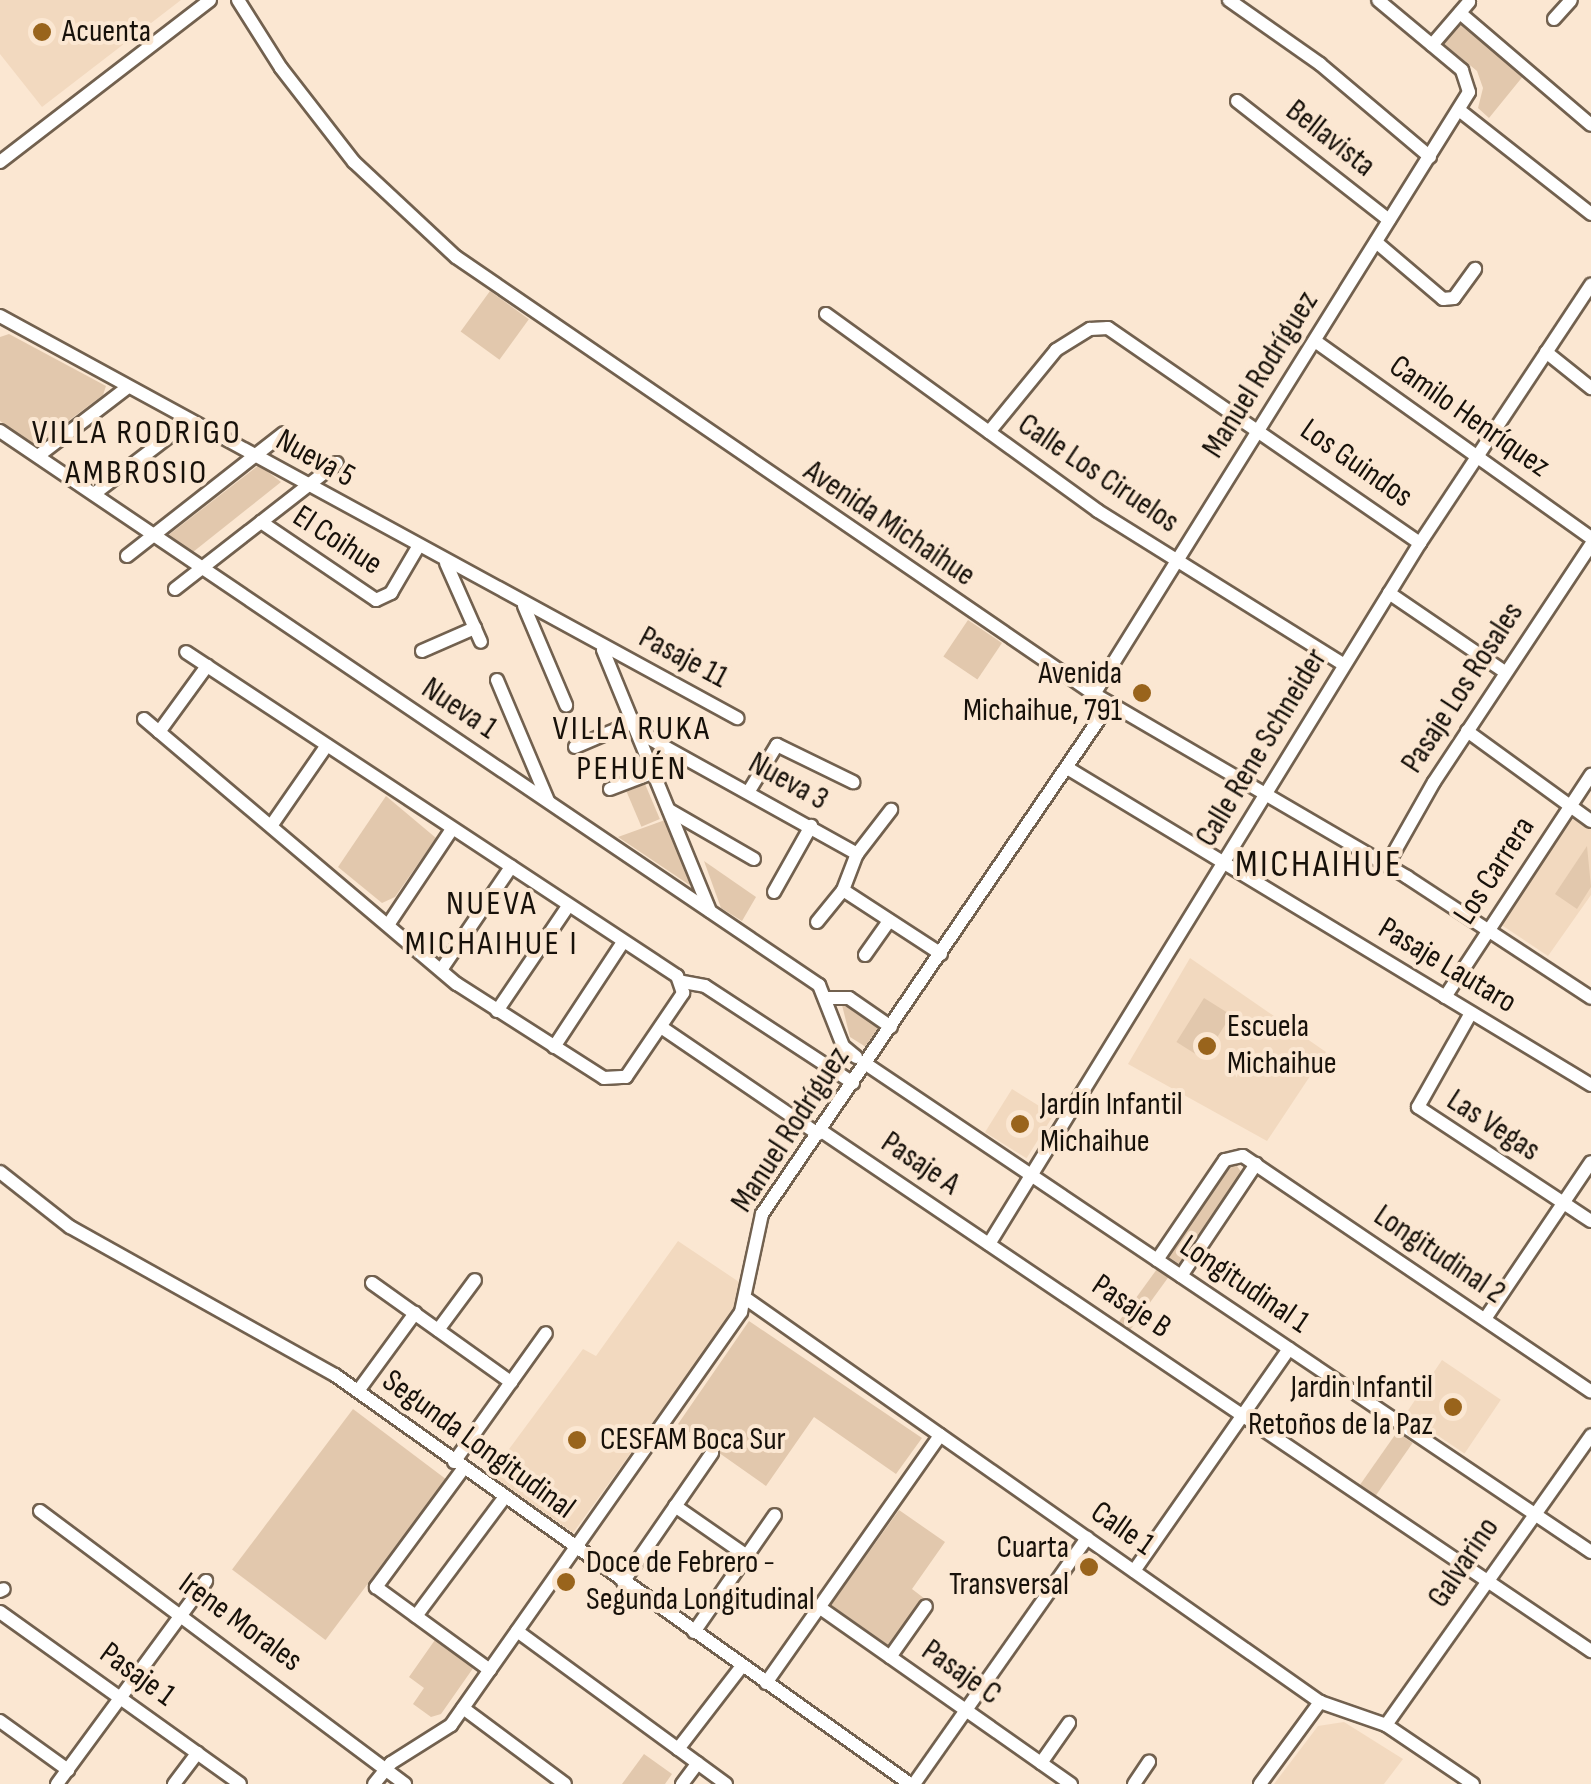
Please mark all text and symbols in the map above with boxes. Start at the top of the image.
place label: Acuenta [62,13,151,51]
marker: Acuenta [31,21,53,43]
street label: Bellavista [1278,92,1382,186]
street label: Manuel Rodríguez [1195,285,1327,465]
street label: Camilo Henríquez [1381,348,1557,486]
street label: Calle Los Ciruelos [1010,406,1186,542]
street label: Los Guindos [1292,411,1420,517]
district label: VILLA RODRIGO AMBROSIO [32,412,242,494]
street label: Nueva 5 [269,422,361,496]
street label: Avenida Michaihue [796,453,982,595]
street label: El Coihue [285,498,389,584]
street label: Pasaje Los Rosales [1394,595,1532,781]
street label: Pasaje 11 [632,619,734,697]
street label: Calle Rene Schneider [1188,642,1336,854]
place label: Avenida Michaihue, 791 [963,656,1122,731]
street label: Nueva 1 [414,670,504,748]
marker: Avenida Michaihue, 791 [1131,682,1153,704]
district label: VILLA RUKA PEHUÉN [553,708,711,790]
street label: Nueva 3 [741,745,835,819]
street label: Los Carrera [1446,810,1544,932]
district label: MICHAIHUE [1235,842,1403,888]
district label: NUEVA MICHAIHUE I [405,883,579,965]
street label: Pasaje Lautaro [1371,910,1523,1022]
place label: Escuela Michaihue [1227,1009,1337,1084]
marker: Escuela Michaihue [1196,1035,1218,1057]
street label: Manuel Rodríguez [723,1040,859,1220]
street label: Las Vegas [1439,1082,1547,1170]
place label: Jardín Infantil Michaihue [1040,1087,1183,1162]
marker: Jardín Infantil Michaihue [1009,1113,1031,1135]
street label: Pasaje A [873,1124,967,1204]
street label: Longitudinal 2 [1366,1197,1512,1313]
street label: Longitudinal 1 [1172,1228,1316,1342]
street label: Pasaje B [1084,1267,1178,1347]
street label: Segunda Longitudinal [374,1362,582,1528]
place label: Jardin Infantil Retoños de la Paz [1248,1370,1433,1445]
marker: Jardin Infantil Retoños de la Paz [1442,1396,1464,1418]
place label: CESFAM Boca Sur [600,1421,786,1459]
marker: CESFAM Boca Sur [564,1427,590,1453]
street label: Calle 1 [1083,1494,1161,1564]
street label: Galvarino [1420,1511,1508,1615]
place label: Cuarta Transversal [949,1530,1069,1605]
place label: Doce de Febrero - Segunda Longitudinal [586,1545,815,1620]
marker: Cuarta Transversal [1078,1556,1100,1578]
street label: Irene Morales [171,1565,309,1681]
marker: Doce de Febrero - Segunda Longitudinal [555,1571,577,1593]
street label: Pasaje C [914,1632,1008,1714]
street label: Pasaje 1 [92,1635,182,1715]

